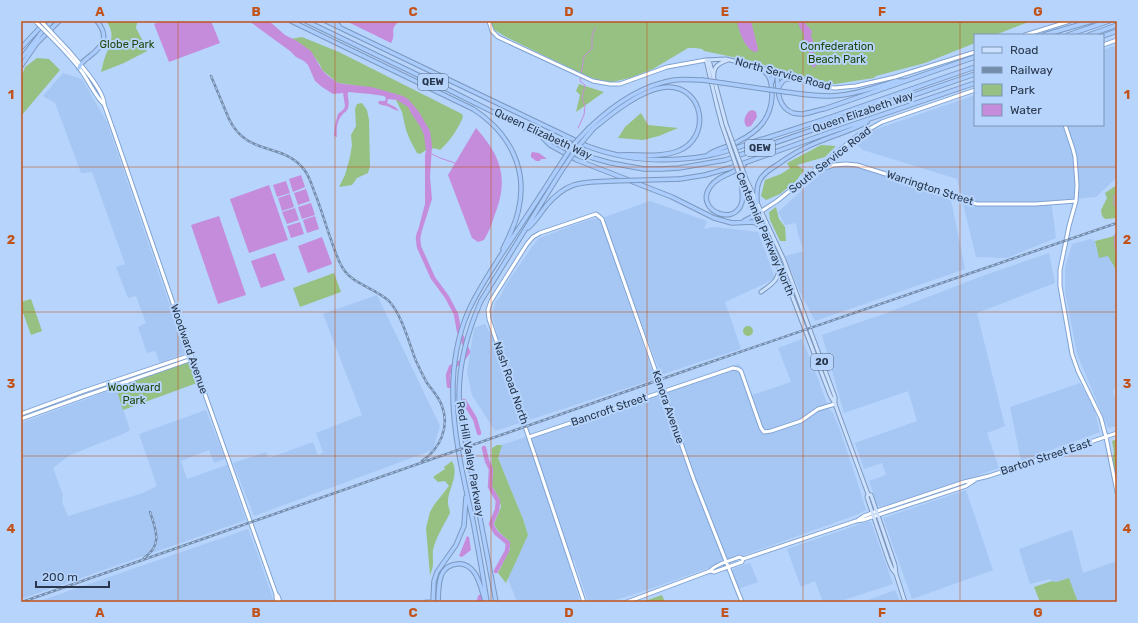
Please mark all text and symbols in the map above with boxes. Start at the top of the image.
text: A [95,4,105,19]
text: B [251,4,261,19]
text: C [408,4,418,19]
text: D [564,4,574,19]
text: E [721,4,729,19]
text: F [878,4,886,19]
text: G [1033,4,1043,19]
legend [974,34,1104,126]
park label: Globe Park [100,38,155,51]
park label: Confederation Beach Park [800,40,874,66]
text: Road [1010,43,1038,57]
street label: North Service Road [734,55,832,93]
text: Railway [1010,63,1053,77]
road number: QEW [418,74,448,90]
text: Park [1010,83,1036,97]
text: 1 [8,87,14,102]
text: 1 [1124,87,1130,102]
street label: Queen Elizabeth Way [811,89,915,135]
text: Water [1010,103,1042,117]
street label: Queen Elizabeth Way [492,106,594,162]
street label: South Service Road [786,124,874,196]
road number: QEW [745,140,775,156]
street label: Warrington Street [885,168,976,208]
street label: Centennial Parkway North [733,170,797,298]
text: 2 [7,232,15,247]
text: 2 [1123,232,1131,247]
street label: Woodward Avenue [168,302,210,396]
street label: Nash Road North [491,340,531,426]
road number: 20 [811,354,833,370]
street label: Kenora Avenue [649,369,687,445]
text: 3 [7,376,16,391]
text: 3 [1123,376,1132,391]
park label: Woodward Park [107,381,161,407]
street label: Bancroft Street [569,391,649,429]
street label: Red Hill Valley Parkway [453,400,487,518]
street label: Barton Street East [999,436,1094,478]
text: 4 [7,521,16,536]
text: 4 [1123,521,1132,536]
scale bar [36,563,109,589]
text: 200 m [42,570,78,584]
text: A [95,605,105,620]
text: B [251,605,261,620]
text: C [408,605,418,620]
text: D [564,605,574,620]
text: E [721,605,729,620]
text: F [878,605,886,620]
text: G [1033,605,1043,620]

